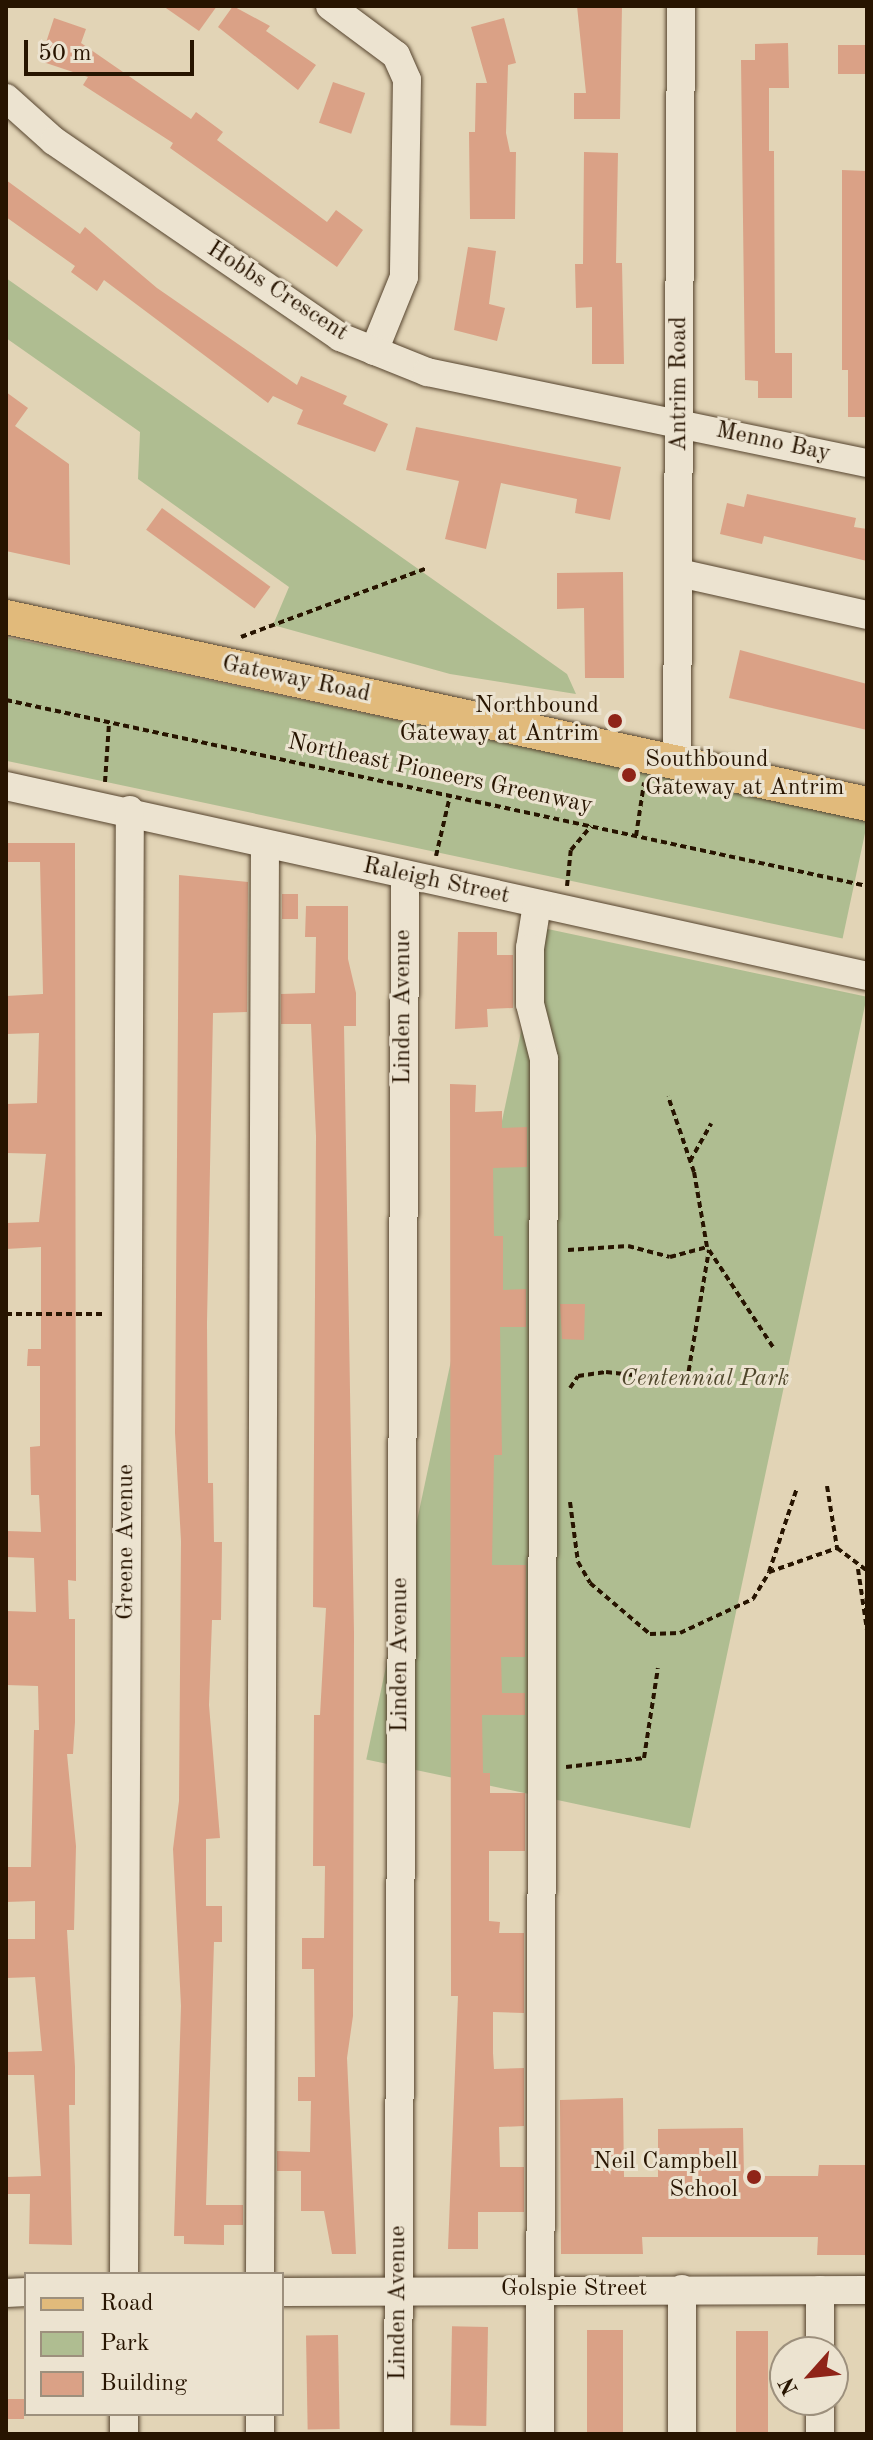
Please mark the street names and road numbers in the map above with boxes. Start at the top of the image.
street label: Hobbs Crescent [201,236,353,348]
street label: Antrim Road [666,316,694,452]
street label: Menno Bay [713,417,833,469]
street label: Gateway Road [219,650,373,710]
street label: Northeast Pioneers Greenway [285,729,595,821]
street label: Raleigh Street [360,852,512,912]
street label: Linden Avenue [390,930,418,1084]
street label: Greene Avenue [113,1464,141,1620]
street label: Linden Avenue [387,1578,415,1732]
street label: Linden Avenue [385,2226,413,2380]
street label: Golspie Street [501,2276,647,2304]

